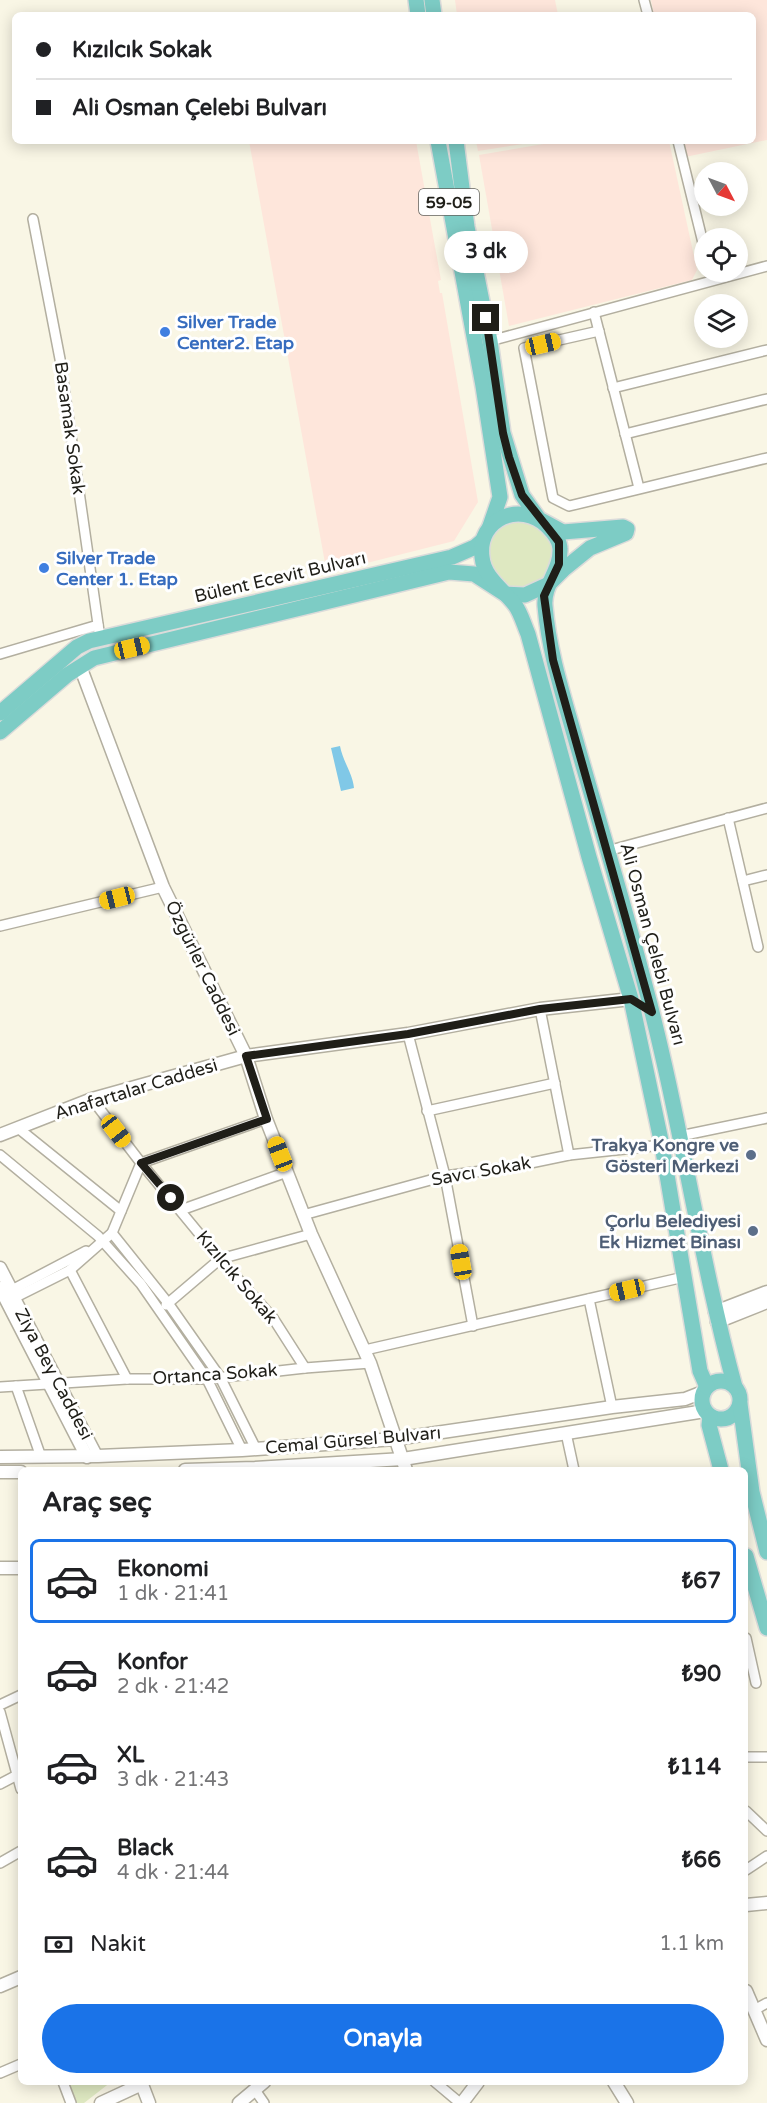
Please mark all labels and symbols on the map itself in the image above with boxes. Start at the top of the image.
north arrow [694,162,748,216]
road number: 59-05 [419,189,479,215]
callout: 3 dk [444,231,528,273]
route end [472,304,499,331]
place label: Silver Trade Center2. Etap [177,311,294,354]
marker: Silver Trade Center2. Etap [158,325,172,339]
car [523,331,563,357]
street label: Basamak Sokak [50,360,90,496]
place label: Silver Trade Center 1. Etap [56,547,178,590]
street label: Bülent Ecevit Bulvarı [192,547,368,607]
marker: Silver Trade Center 1. Etap [37,561,51,575]
car [112,635,152,661]
street label: Ali Osman Çelebi Bulvarı [615,840,691,1048]
car [97,885,137,911]
street label: Özgürler Caddesi [161,897,245,1039]
street label: Anafartalar Caddesi [52,1054,220,1124]
car [98,1111,134,1151]
car [265,1134,295,1174]
place label: Trakya Kongre ve Gösteri Merkezi [591,1134,739,1177]
marker: Trakya Kongre ve Gösteri Merkezi [744,1148,758,1162]
street label: Savcı Sokak [429,1151,533,1191]
route start [157,1184,184,1211]
place label: Çorlu Belediyesi Ek Hizmet Binası [599,1210,741,1253]
marker: Çorlu Belediyesi Ek Hizmet Binası [746,1224,760,1238]
street label: Kızılcık Sokak [192,1226,282,1328]
car [449,1243,473,1281]
car [607,1277,647,1303]
street label: Ziya Bey Caddesi [10,1304,98,1444]
street label: Ortanca Sokak [152,1359,278,1389]
street label: Cemal Gürsel Bulvarı [264,1421,442,1459]

